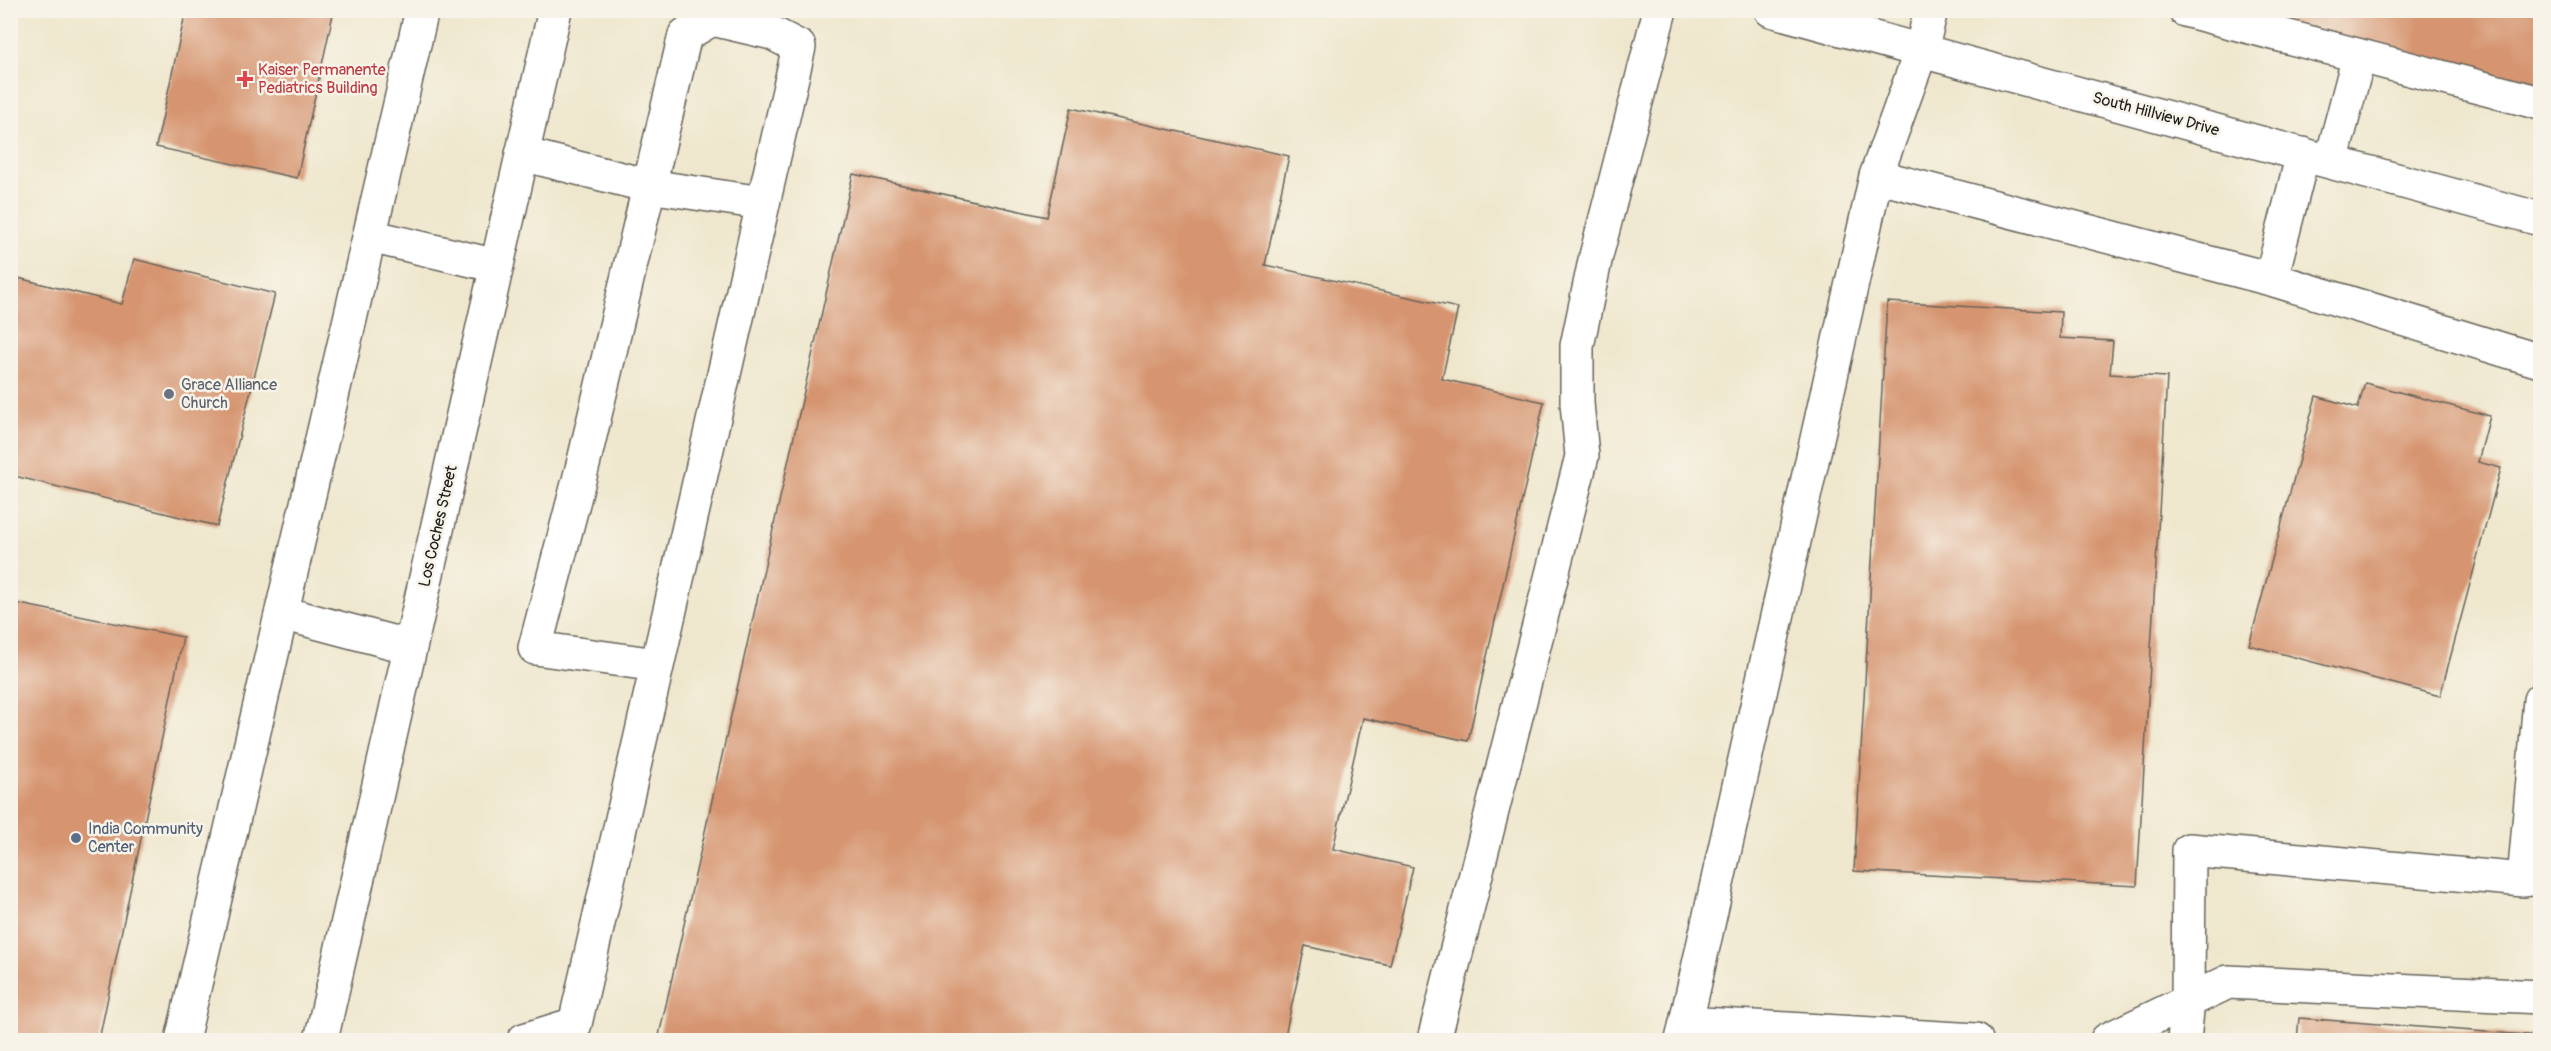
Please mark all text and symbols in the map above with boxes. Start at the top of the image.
place label: Kaiser Permanente Pediatrics Building [258,60,386,98]
marker: Kaiser Permanente Pediatrics Building [236,70,254,88]
street label: South Hillview Drive [2090,87,2222,141]
place label: Grace Alliance Church [181,375,277,413]
marker: Grace Alliance Church [162,387,176,401]
street label: Los Coches Street [414,463,462,589]
place label: India Community Center [88,819,203,857]
marker: India Community Center [69,831,83,845]

